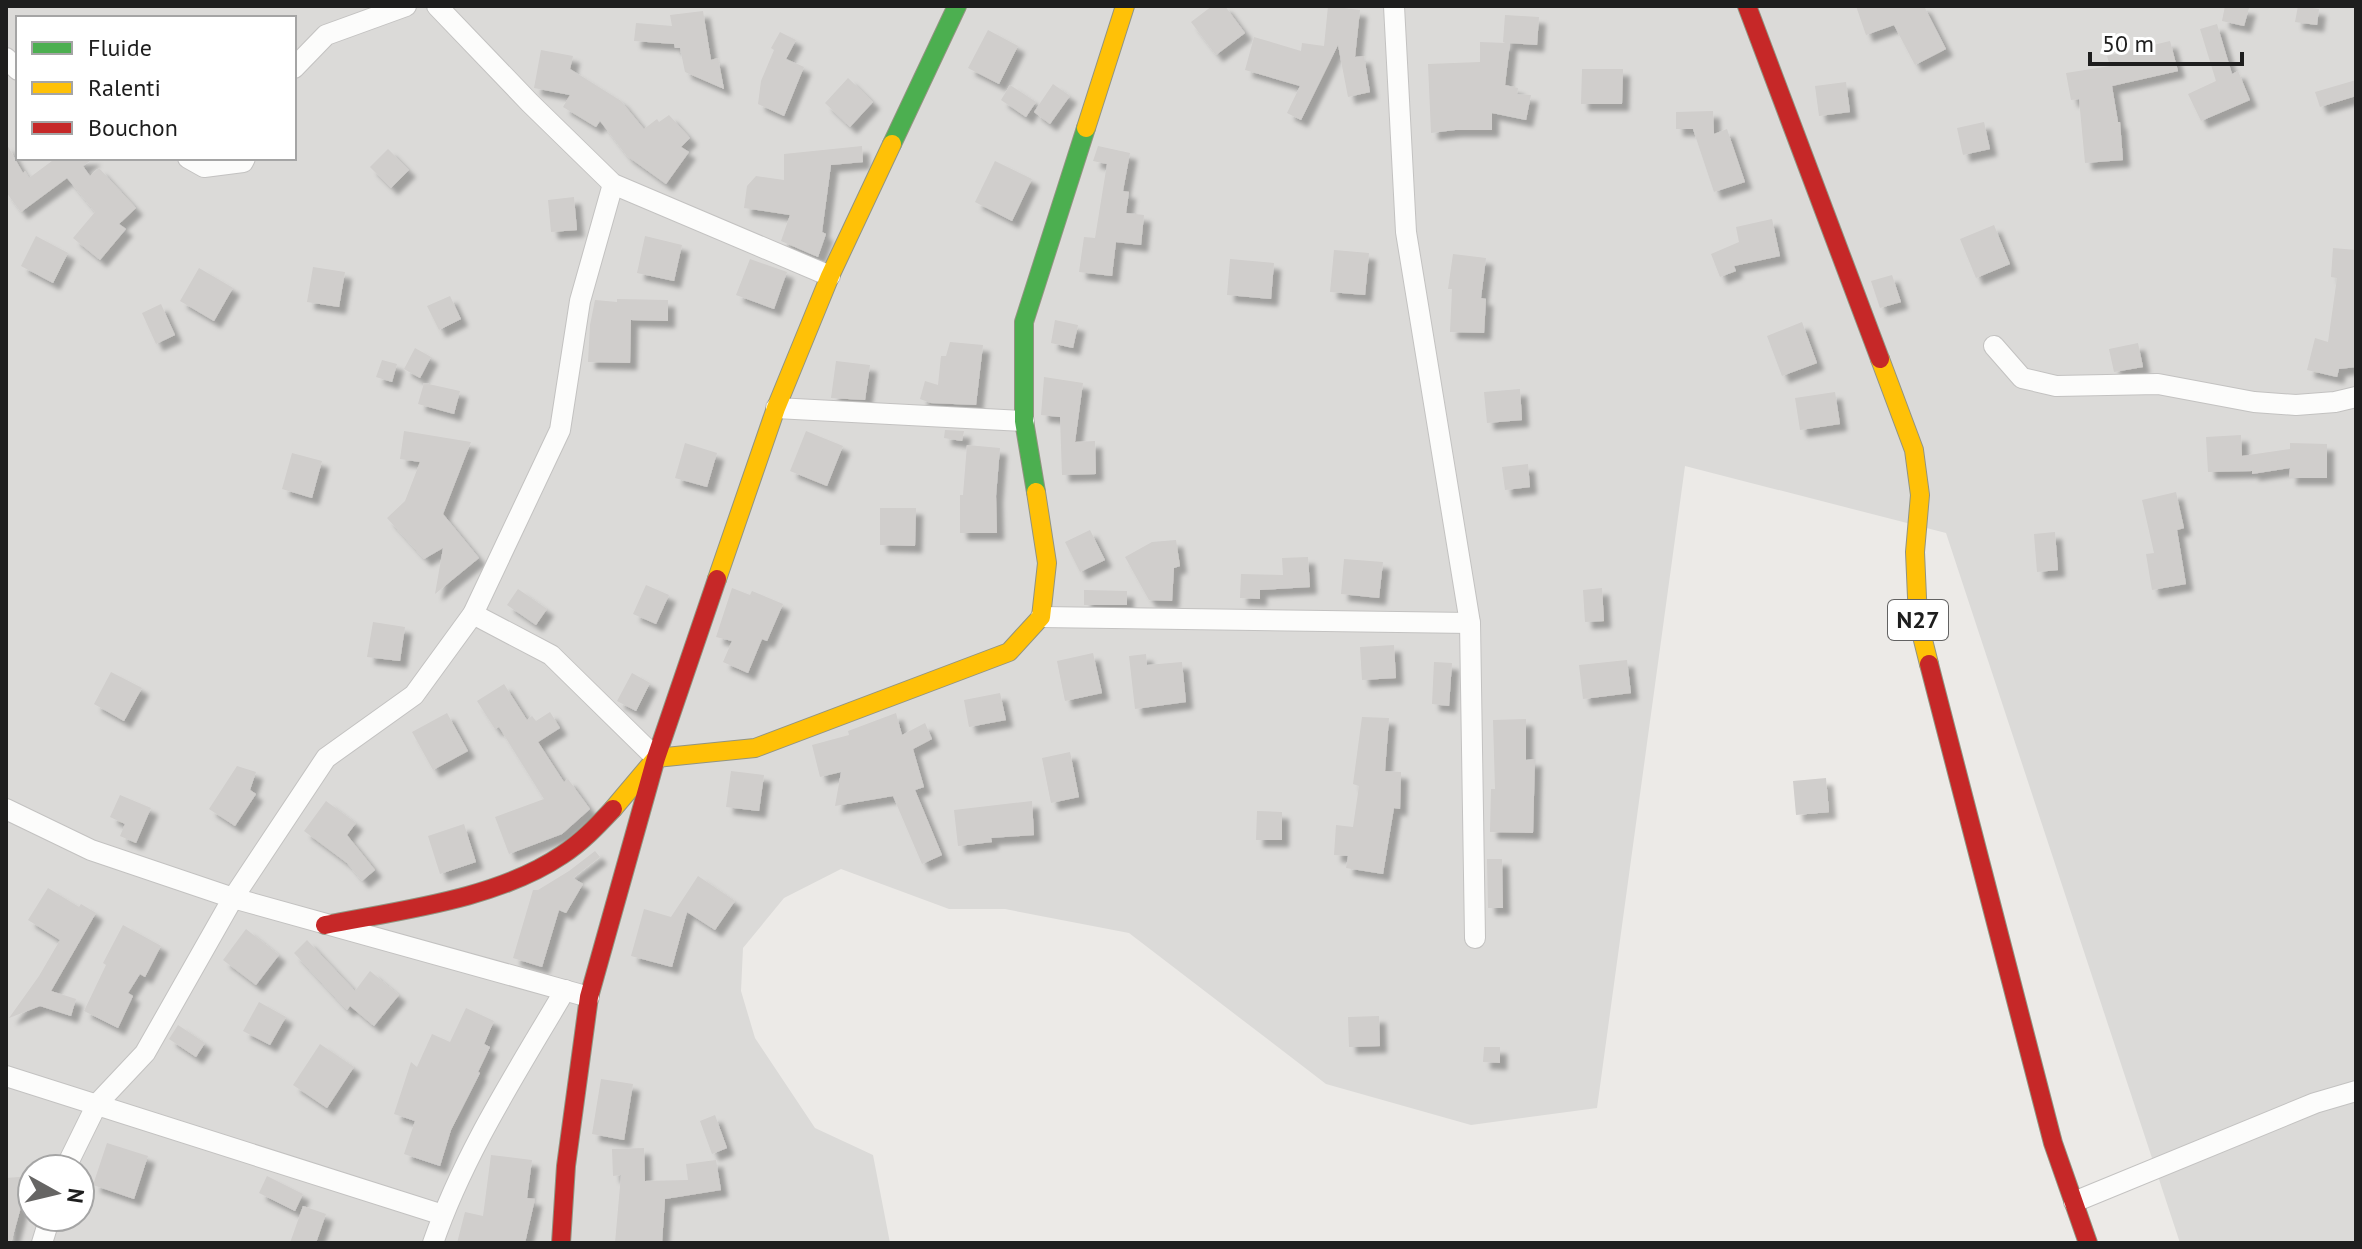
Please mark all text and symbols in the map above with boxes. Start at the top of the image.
legend [16,16,296,160]
scale bar [2090,16,2242,66]
text: 50 m [2102,28,2154,59]
text: Fluide [88,32,152,63]
text: Ralenti [88,72,161,103]
text: Bouchon [88,112,178,143]
road number: N27 [1888,600,1948,640]
north arrow [16,1153,96,1233]
text: N [61,1187,91,1205]

